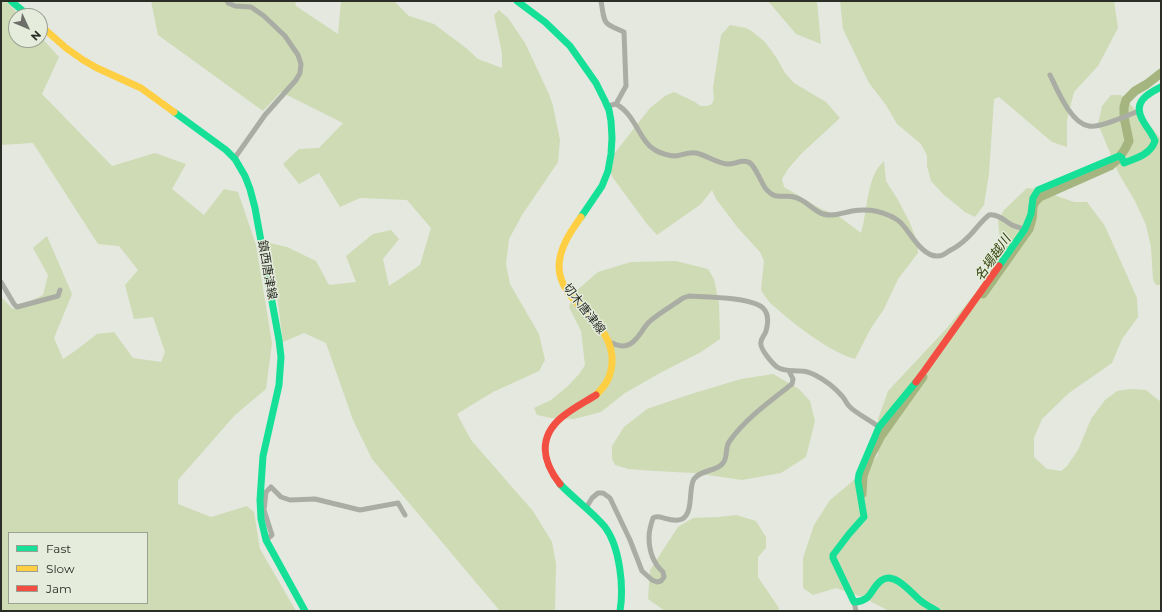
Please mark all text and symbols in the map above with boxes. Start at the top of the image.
north arrow [8,8,48,48]
text: N [28,28,44,44]
water label: 名場越川 [972,232,1014,284]
street label: 鎮西唐津線 [255,239,279,301]
street label: 切木唐津線 [560,281,608,337]
legend [8,532,148,604]
text: Fast [46,541,71,556]
text: Slow [46,561,75,576]
text: Jam [46,581,72,596]

